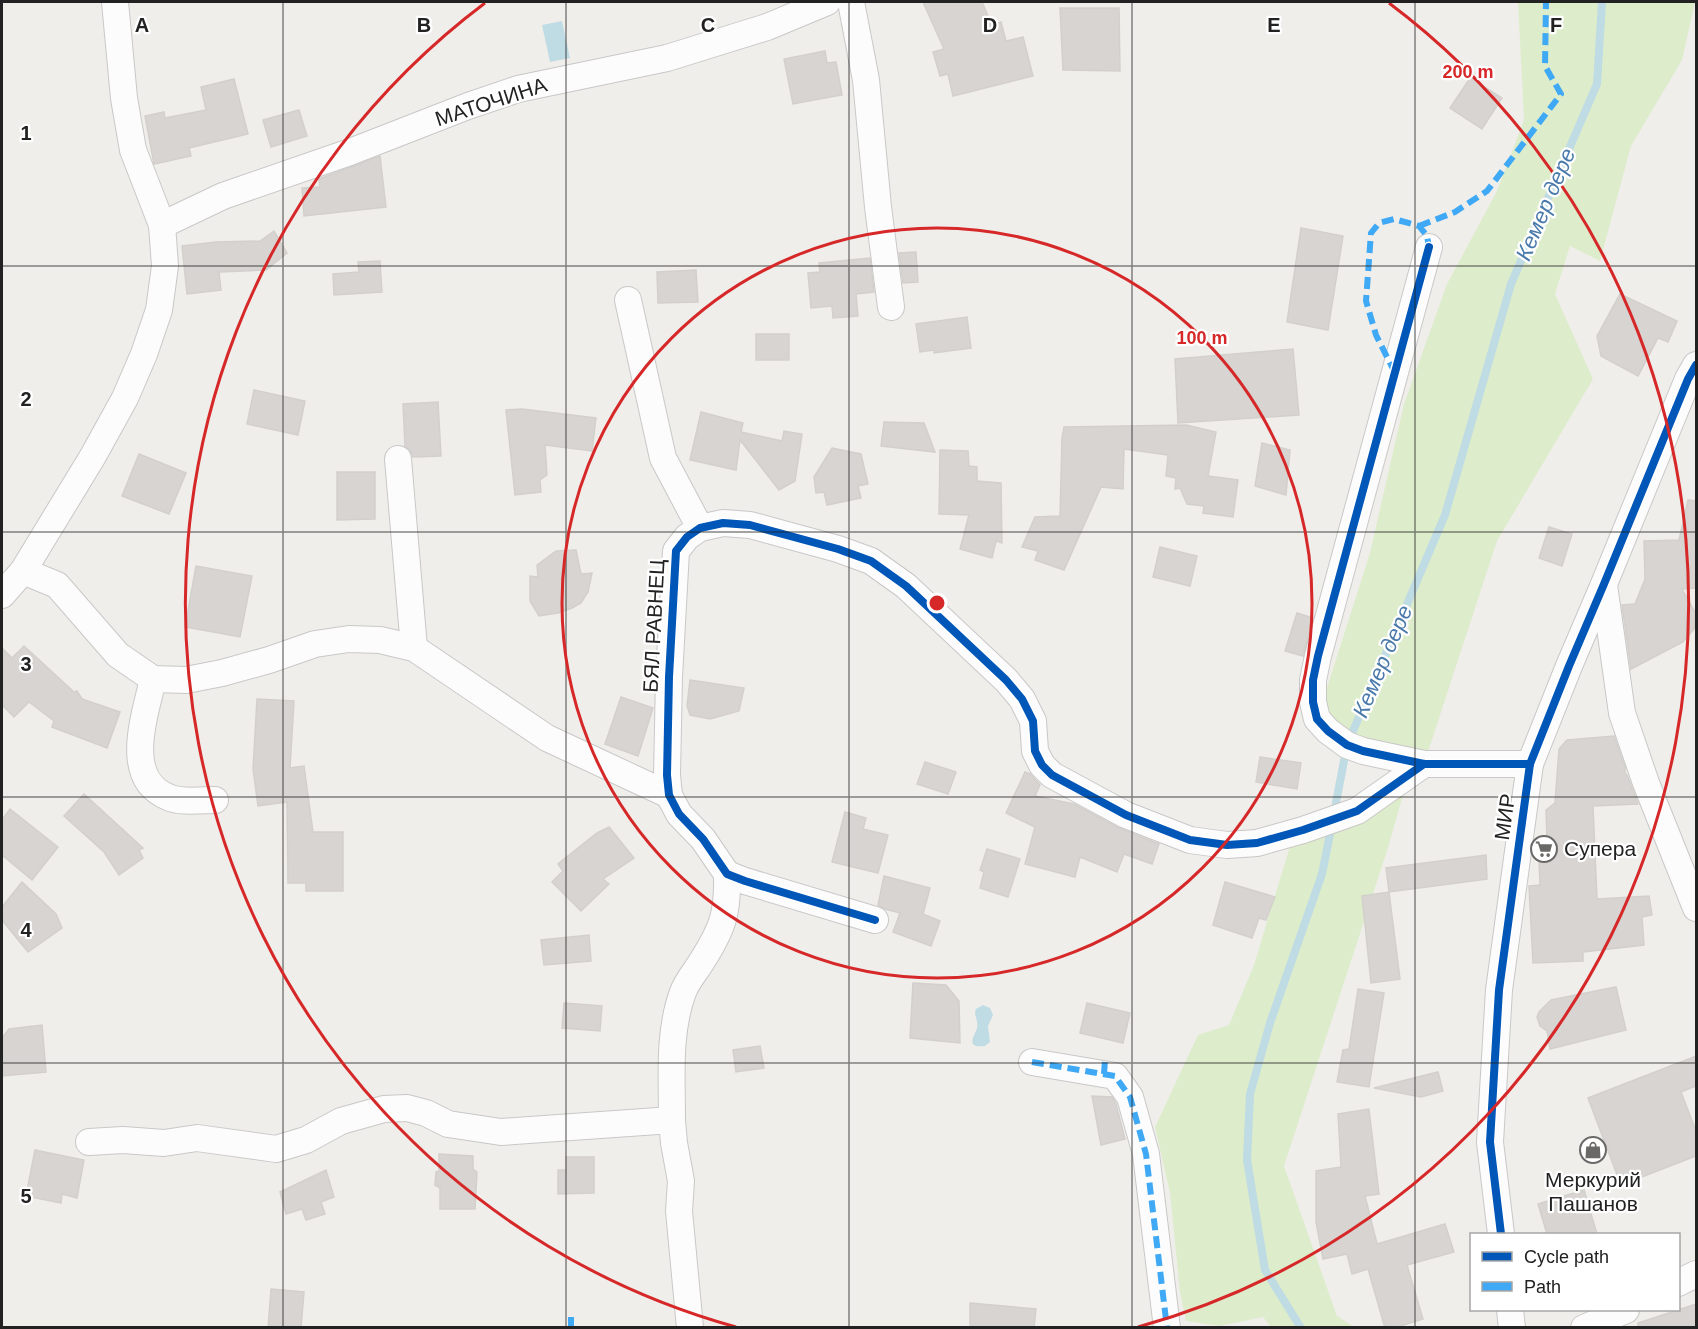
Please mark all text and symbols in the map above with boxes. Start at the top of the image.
text: A [135,14,149,36]
text: B [417,14,431,36]
text: C [701,14,715,36]
text: D [983,14,997,36]
text: E [1267,14,1281,36]
text: F [1550,14,1562,36]
text: 200 m [1442,62,1494,82]
street label: МАТОЧИНА [432,73,550,130]
text: 1 [20,122,32,144]
water label: Кемер дере [1511,144,1580,264]
text: 100 m [1176,328,1228,348]
text: 2 [20,388,32,410]
street label: БЯЛ РАВНЕЦ [639,558,669,693]
centre of rings [927,593,947,613]
water label: Кемер дере [1348,601,1417,721]
text: 3 [20,653,32,675]
street label: МИР [1490,792,1519,842]
supermarket icon: Супера [1529,834,1559,864]
place label: Супера [1564,837,1636,860]
text: 4 [20,919,32,941]
shop icon: Меркурий Пашанов [1578,1135,1608,1165]
place label: Меркурий Пашанов [1545,1168,1641,1215]
text: 5 [20,1185,32,1207]
legend [1470,1233,1680,1311]
text: Cycle path [1524,1247,1609,1267]
text: Path [1524,1277,1561,1297]

